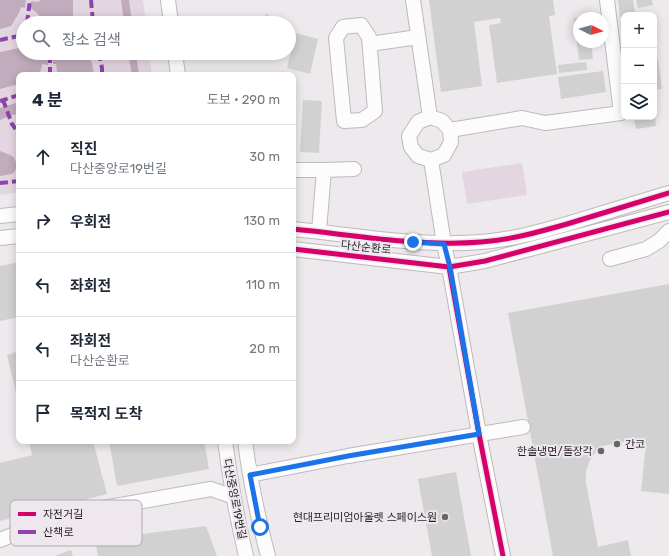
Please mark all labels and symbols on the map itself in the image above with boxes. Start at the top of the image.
north arrow [573,12,609,48]
route end [404,233,422,251]
street label: 다산순환로 [340,238,392,257]
place label: 간코 [625,438,645,451]
marker: 간코 [612,439,622,449]
place label: 한솔냉면/돌장각 [517,445,593,458]
marker: 한솔냉면/돌장각 [596,446,606,456]
street label: 다산중앙로19번길 [220,458,249,541]
legend [10,500,142,546]
text: 자전거길 [43,508,83,521]
place label: 현대프리미엄아울렛 스페이스원 [293,511,437,524]
marker: 현대프리미엄아울렛 스페이스원 [440,512,450,522]
route start [251,518,269,536]
text: 산책로 [43,526,73,539]

